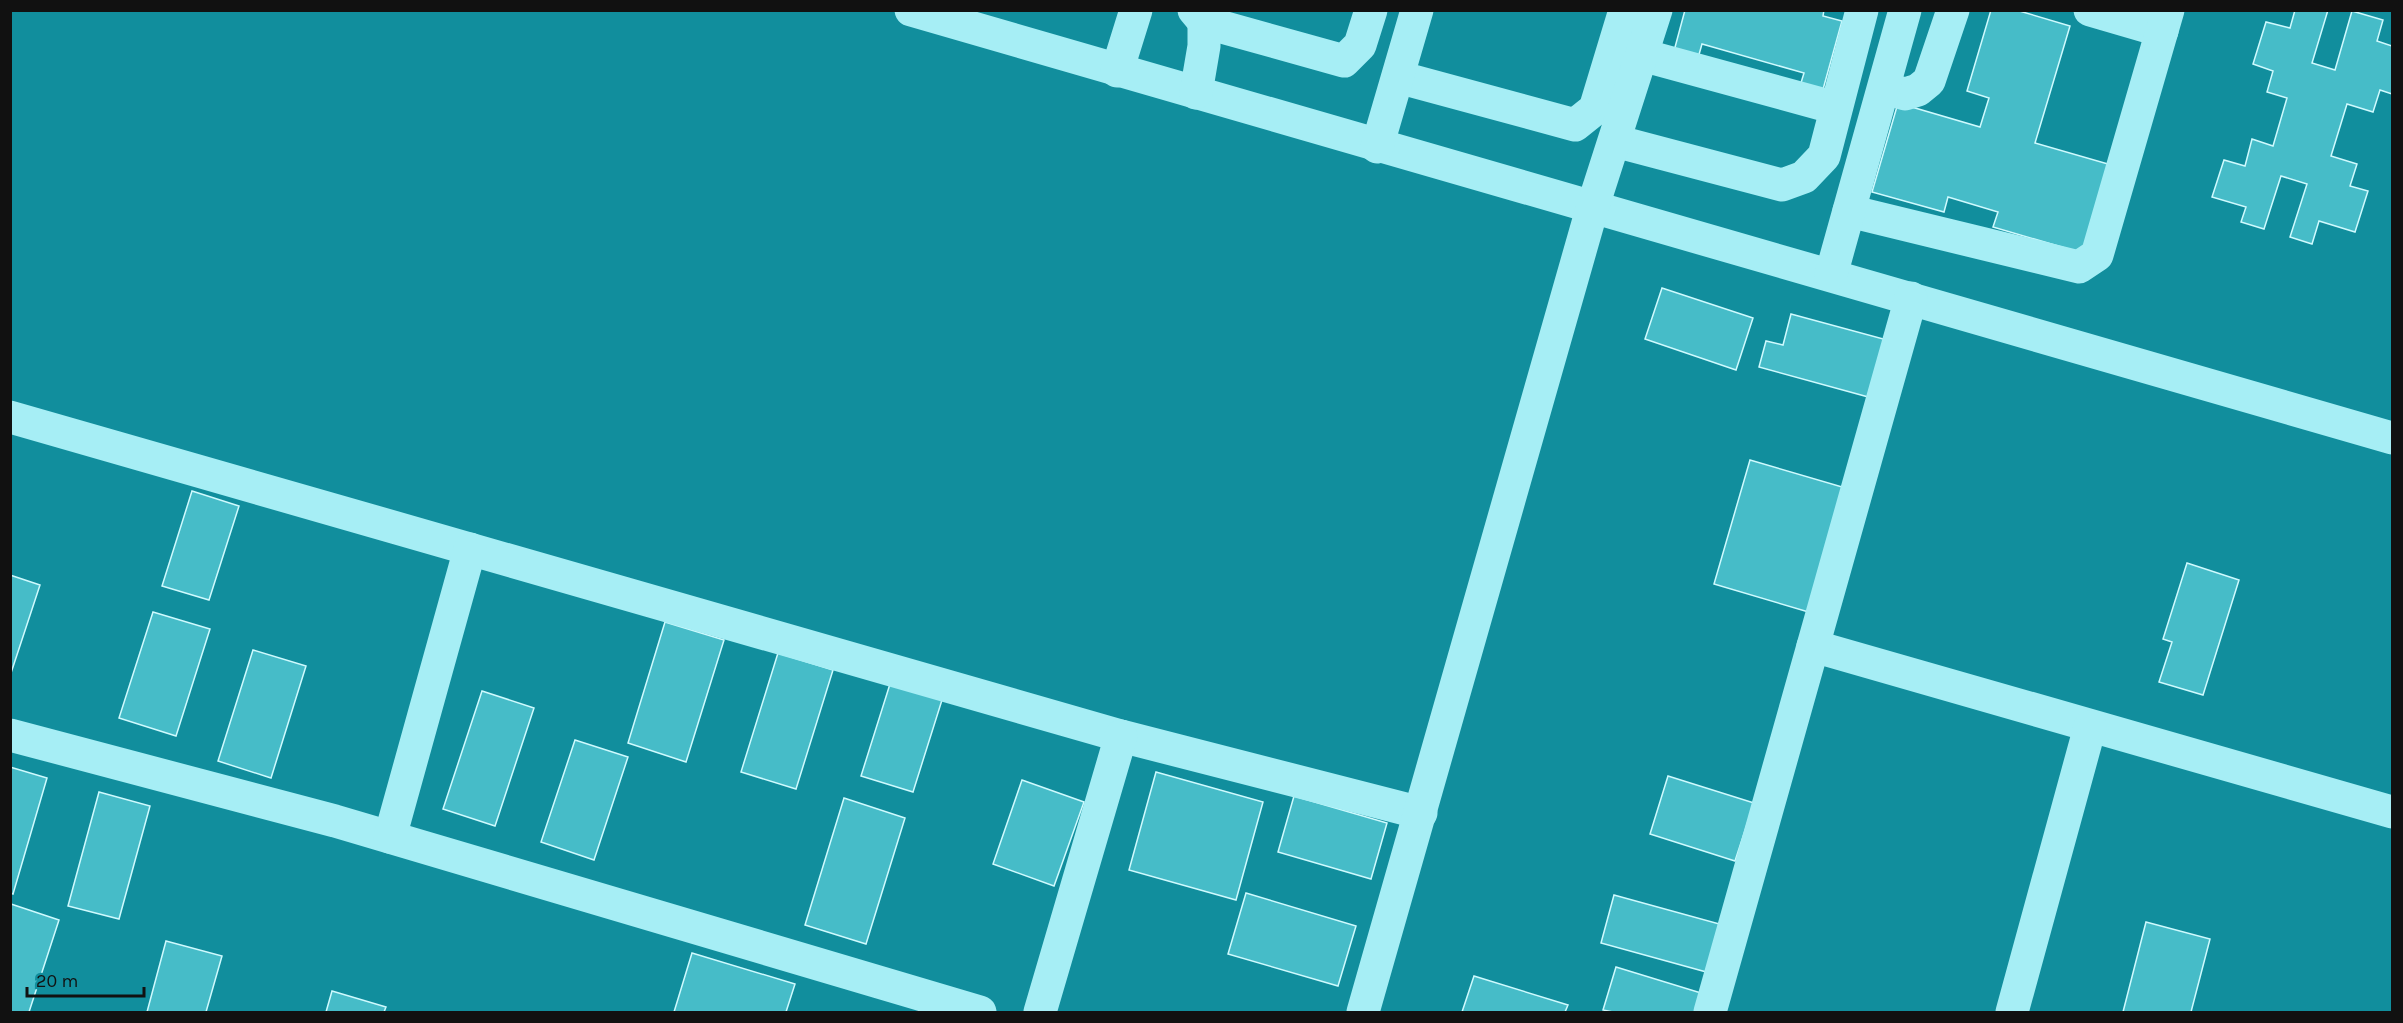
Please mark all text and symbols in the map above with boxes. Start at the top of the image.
scale bar [27,960,144,998]
text: 20 m [36,970,78,992]

